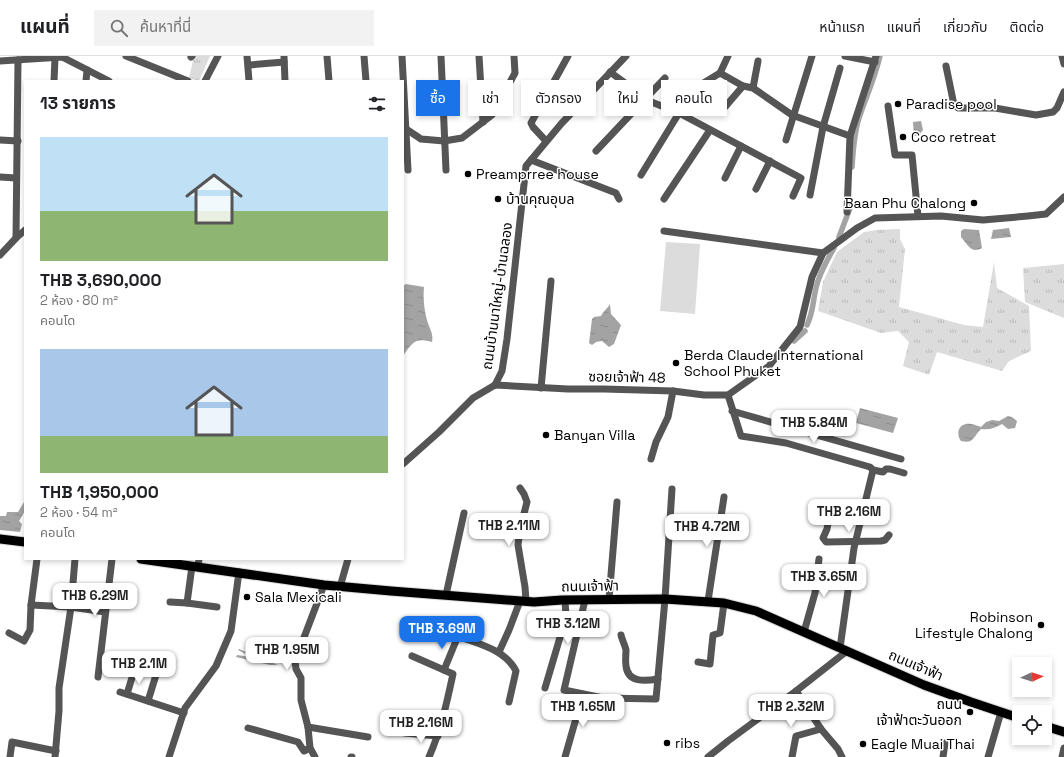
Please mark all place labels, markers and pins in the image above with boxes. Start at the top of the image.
place label: Paradise pool [906,95,997,113]
marker: Paradise pool [893,99,903,109]
place label: Coco retreat [911,128,996,146]
marker: Coco retreat [898,132,908,142]
place label: Preamprree house [476,165,599,183]
marker: Preamprree house [463,169,473,179]
place label: บ้านคุณอุบล [506,190,575,208]
marker: บ้านคุณอุบล [493,194,503,204]
place label: Baan Phu Chalong [844,194,966,212]
marker: Baan Phu Chalong [969,198,979,208]
place label: Berda Claude International School Phuket [684,346,863,380]
marker: Berda Claude International School Phuket [671,358,681,368]
pin: THB 5.84M [768,410,860,444]
place label: Banyan Villa [554,426,635,444]
marker: Banyan Villa [541,430,551,440]
pin: THB 2.16M [803,499,895,533]
pin: THB 2.11M [463,513,555,547]
pin: THB 4.72M [661,514,753,548]
pin: THB 3.65M [778,564,870,598]
pin: THB 6.29M [49,583,141,617]
place label: Sala Mexicali [255,588,342,606]
marker: Sala Mexicali [242,592,252,602]
place label: Robinson Lifestyle Chalong [915,608,1033,642]
pin: THB 3.12M [522,611,614,645]
pin: THB 3.69M [396,616,488,650]
marker: Robinson Lifestyle Chalong [1036,620,1046,630]
pin: THB 1.95M [241,637,333,671]
pin: THB 2.1M [98,651,180,685]
pin: THB 1.65M [537,694,629,728]
pin: THB 2.32M [745,694,837,728]
place label: ถนน เจ้าฟ้าตะวันออก [876,695,962,729]
marker: ถนน เจ้าฟ้าตะวันออก [965,707,975,717]
pin: THB 2.16M [375,710,467,744]
place label: ribs [675,734,700,752]
place label: Eagle Muai Thai [871,735,975,753]
marker: ribs [662,738,672,748]
marker: Eagle Muai Thai [858,739,868,749]

